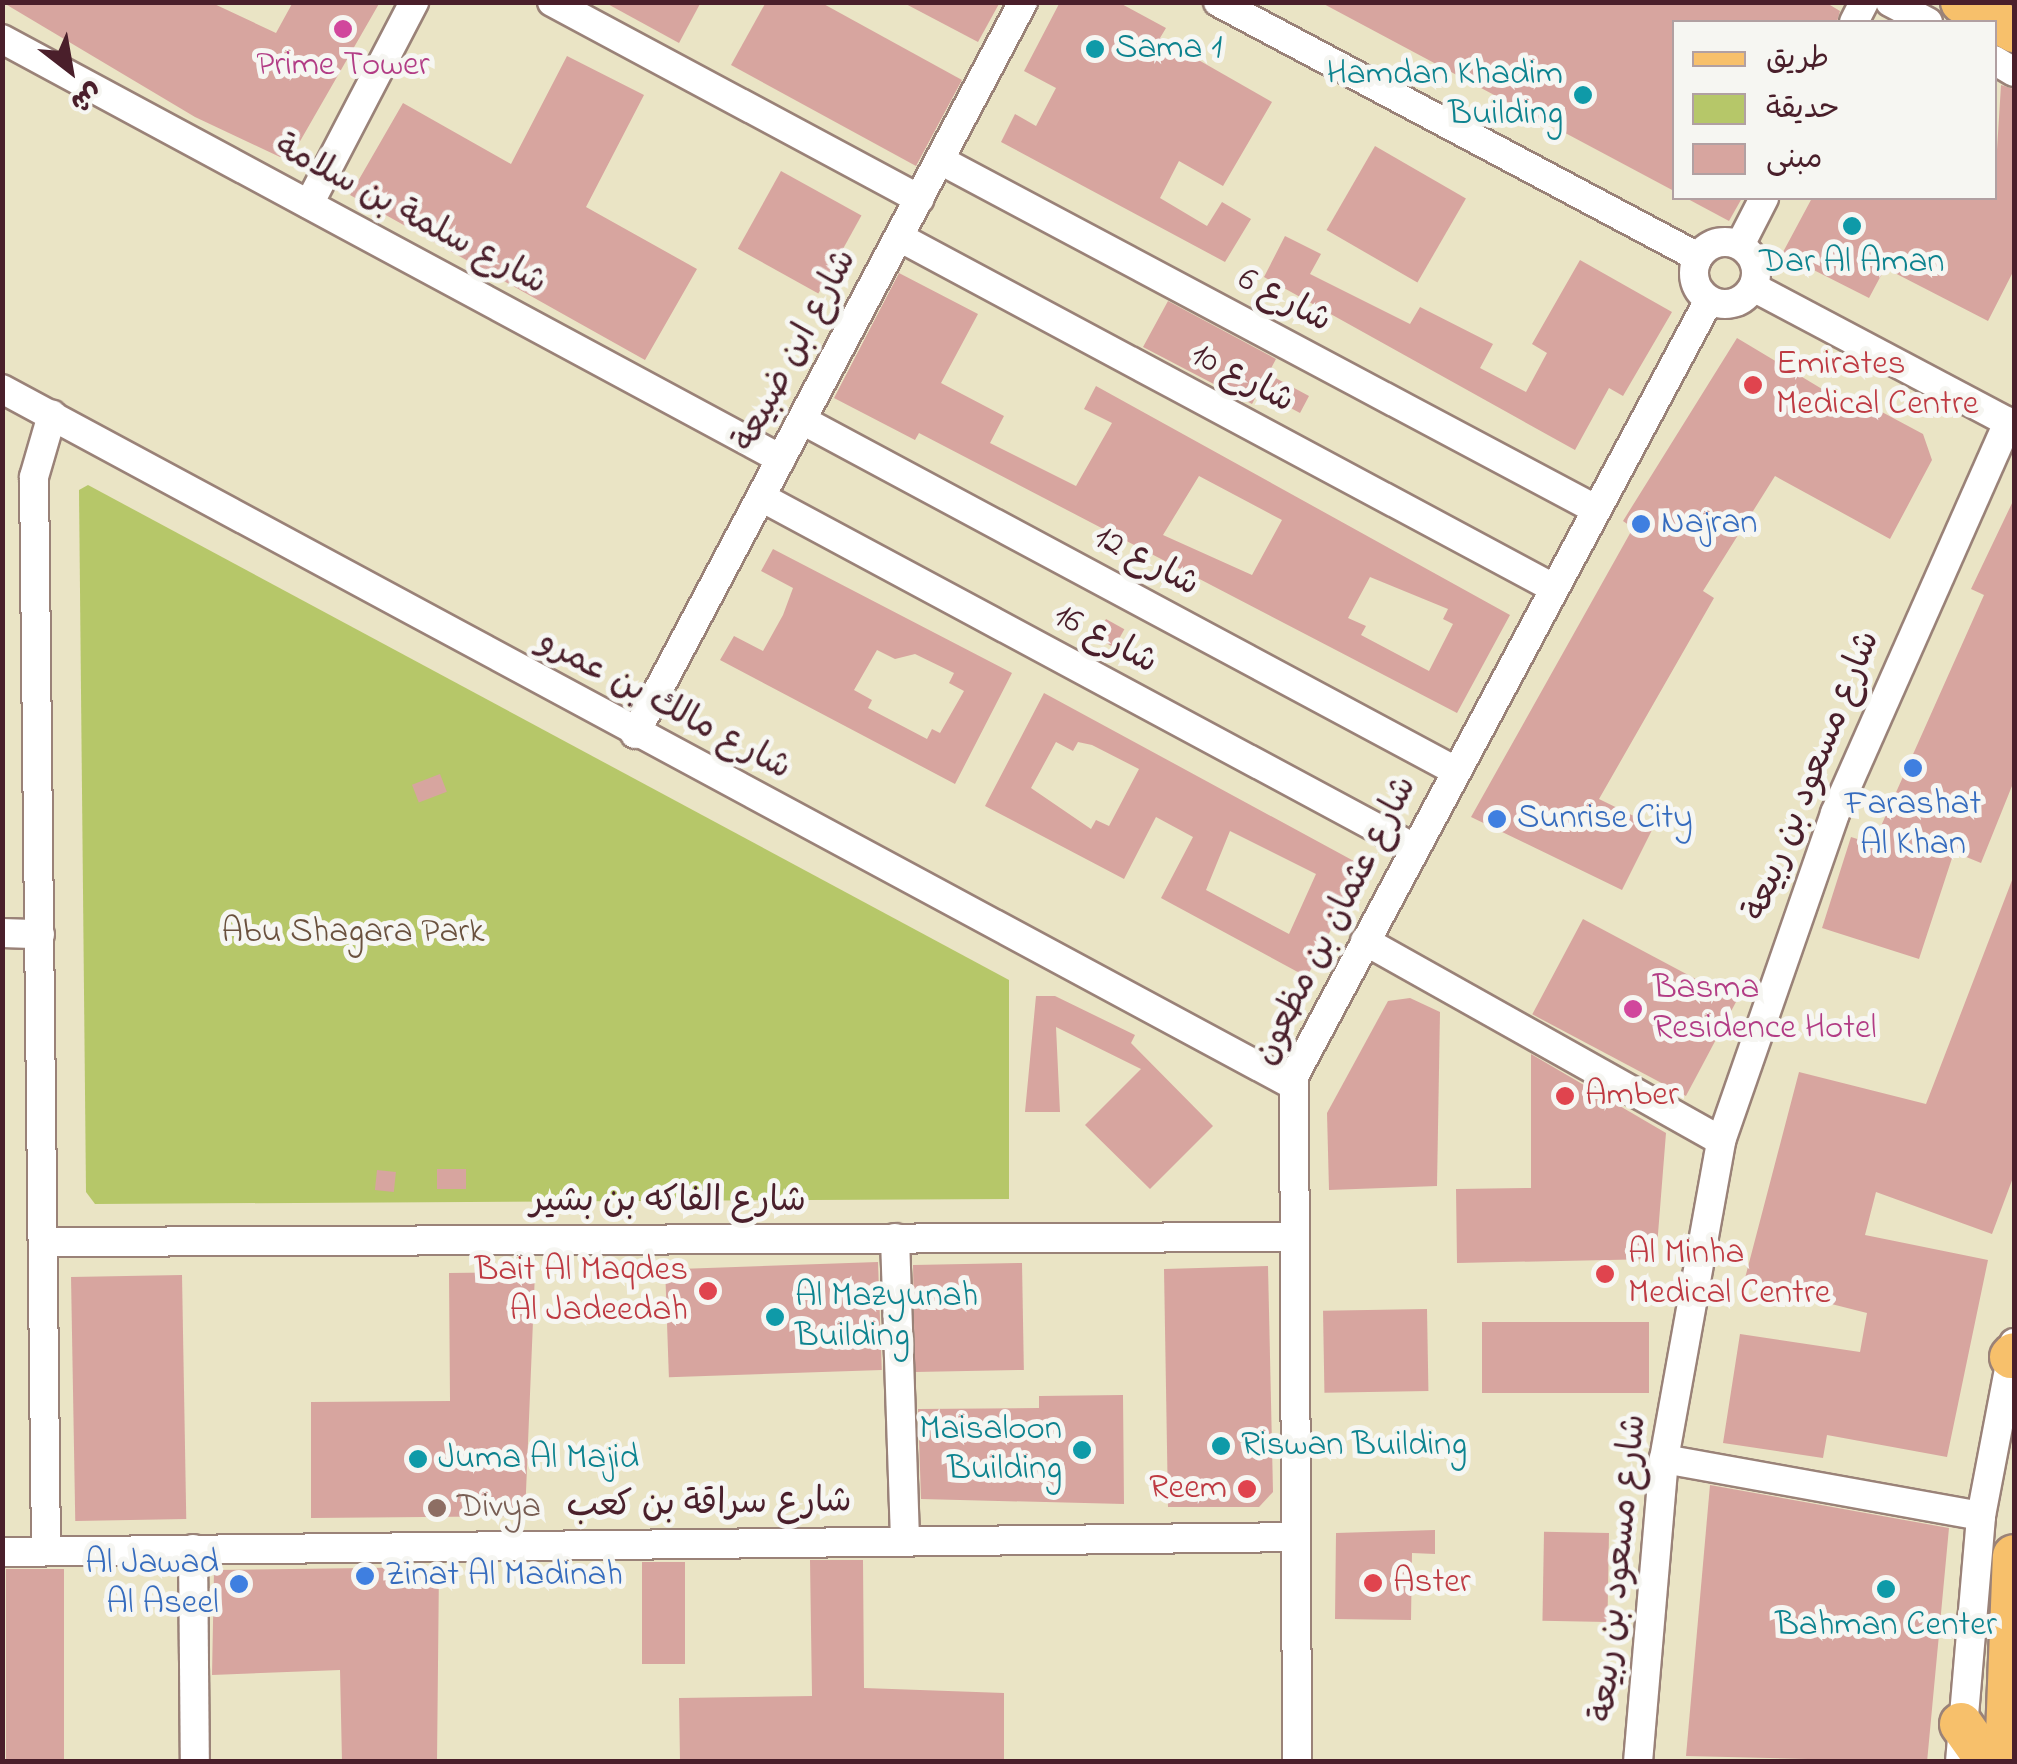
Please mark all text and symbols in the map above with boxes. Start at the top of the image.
marker: Prime Tower [332,18,354,40]
north arrow [20,20,120,120]
legend [1672,20,1997,200]
place label: Sama 1 [1115,28,1222,70]
marker: Sama 1 [1084,38,1106,60]
text: طريق [1766,38,1829,82]
place label: Prime Tower [256,45,430,87]
place label: Hamdan Khadim Building [1326,54,1563,136]
text: ش [62,71,109,122]
marker: Hamdan Khadim Building [1572,84,1594,106]
text: حديقة [1766,88,1840,132]
street label: شارع سلمة بن سلامة [267,127,553,305]
text: مبنى [1766,138,1822,182]
marker: Dar Al Aman [1841,215,1863,237]
place label: Dar Al Aman [1759,242,1945,284]
street label: شارع ابن ضبيعة [725,243,867,459]
street label: شارع 6 [1230,259,1338,343]
street label: شارع 10 [1183,334,1301,424]
place label: Emirates Medical Centre [1776,344,1978,426]
marker: Emirates Medical Centre [1740,372,1766,398]
place label: Najran [1661,503,1758,545]
marker: Najran [1630,513,1652,535]
street label: شارع 12 [1086,517,1206,607]
street label: شارع 16 [1046,595,1164,685]
street label: شارع مالك بن عمرو [530,622,798,790]
street label: شارع مسعود بن ربيعة [1736,625,1890,927]
marker: Farashat Al Khan [1902,757,1924,779]
street label: شارع عثمان بن مظعون [1245,770,1427,1072]
place label: Farashat Al Khan [1845,784,1981,866]
place label: Sunrise City [1517,798,1693,840]
marker: Sunrise City [1486,808,1508,830]
park label: Abu Shagara Park [221,912,485,954]
place label: Basma Residence Hotel [1653,968,1877,1050]
marker: Basma Residence Hotel [1622,998,1644,1020]
place label: Amber [1585,1075,1679,1117]
marker: Amber [1554,1085,1576,1107]
street label: شارع الفاكه بن بشير [530,1181,806,1223]
place label: Al Minha Medical Centre [1628,1233,1830,1315]
place label: Bait Al Maqdes Al Jadeedah [475,1250,688,1332]
marker: Al Minha Medical Centre [1592,1261,1618,1287]
place label: Al Mazyunah Building [795,1276,978,1358]
marker: Bait Al Maqdes Al Jadeedah [697,1280,719,1302]
marker: Al Mazyunah Building [764,1306,786,1328]
place label: Maisaloon Building [919,1409,1062,1491]
street label: شارع مسعود بن ربيعة [1583,1412,1657,1724]
place label: Riswan Building [1241,1425,1467,1467]
marker: Riswan Building [1210,1435,1232,1457]
place label: Juma Al Majid [438,1438,639,1480]
marker: Maisaloon Building [1071,1439,1093,1461]
marker: Juma Al Majid [407,1448,429,1470]
place label: Reem [1149,1468,1227,1510]
marker: Reem [1236,1478,1258,1500]
street label: شارع سراقة بن كعب [566,1482,852,1528]
place label: Divya [457,1487,541,1529]
marker: Divya [426,1497,448,1519]
place label: Al Jawad Al Aseel [85,1543,219,1625]
place label: Zinat Al Madinah [385,1555,623,1597]
place label: Aster [1393,1562,1471,1604]
marker: Zinat Al Madinah [354,1565,376,1587]
marker: Aster [1362,1572,1384,1594]
marker: Al Jawad Al Aseel [228,1573,250,1595]
marker: Bahman Center [1875,1578,1897,1600]
place label: Bahman Center [1775,1605,1997,1647]

